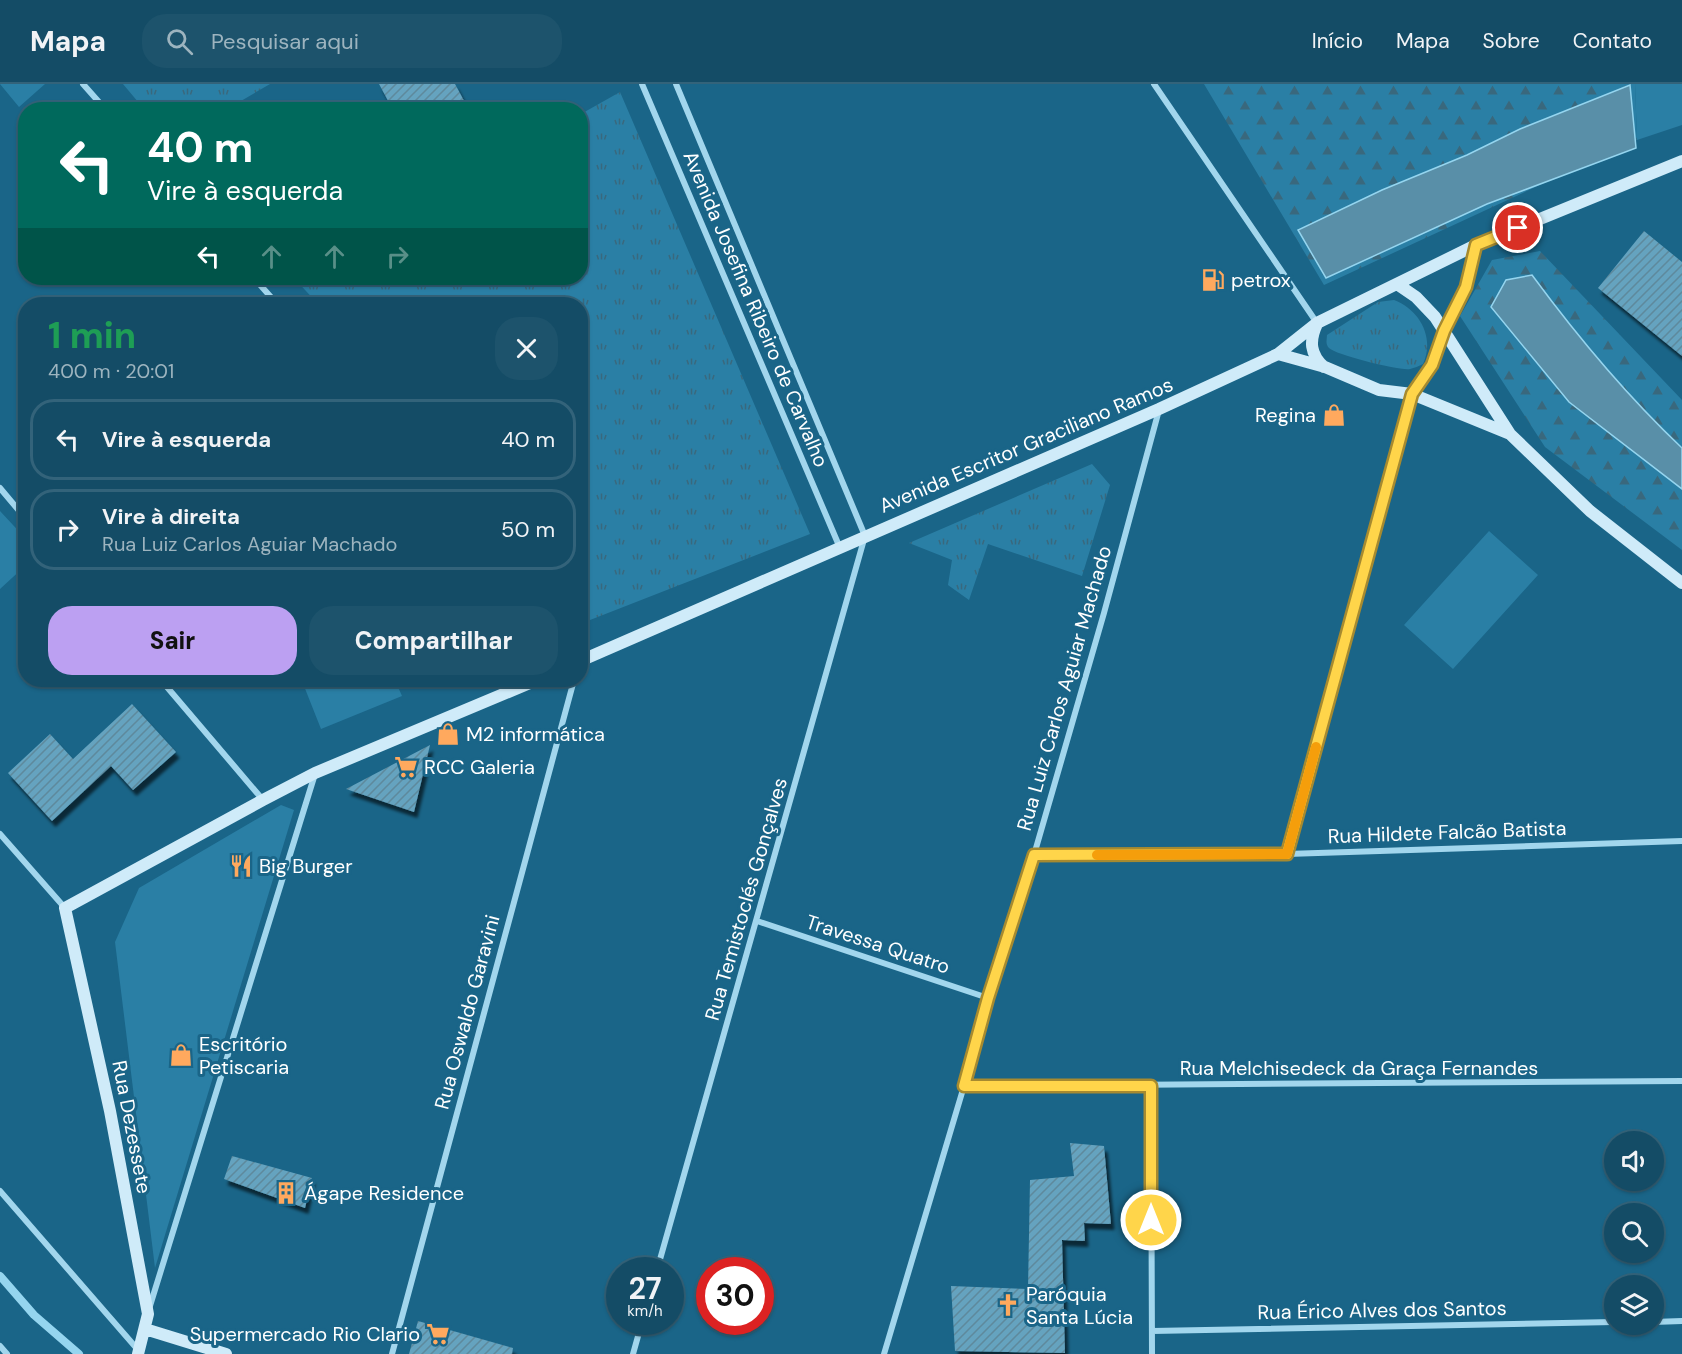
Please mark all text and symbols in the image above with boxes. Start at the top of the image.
search box [142,14,562,68]
text: Mapa [30,23,106,60]
icon: search [163,25,196,58]
text: Pesquisar aqui [211,27,359,56]
text: Início [1312,27,1363,55]
text: Mapa [1396,27,1450,55]
text: Sobre [1483,27,1540,55]
text: Contato [1573,27,1652,55]
text: 40 m [147,120,253,175]
icon: left [48,126,126,204]
street label: Avenida Josefina Ribeiro de Carvalho [677,147,835,471]
text: Vire à esquerda [147,173,343,208]
pin [1492,202,1543,253]
icon: arrive [1501,211,1534,244]
icon: left [192,240,225,273]
icon: ahead [255,240,288,273]
icon: ahead [318,240,351,273]
icon: right [381,240,414,273]
fuel station icon: petrox [1200,267,1226,293]
place label: petrox [1231,267,1291,293]
text: 1 min [48,312,136,359]
button: close [495,317,558,380]
text: 400 m · 20:01 [48,358,174,384]
street label: Avenida Escritor Graciliano Ramos [875,371,1177,519]
place label: Regina [1255,402,1316,428]
shop icon: Regina [1321,402,1347,428]
icon: left [51,423,84,456]
text: Vire à esquerda [102,425,271,454]
text: 40 m [501,425,555,454]
text: Vire à direita [102,502,240,531]
icon: right [51,513,84,546]
text: 50 m [501,515,555,544]
text: Rua Luiz Carlos Aguiar Machado [102,531,397,557]
street label: Rua Luiz Carlos Aguiar Machado [1011,542,1117,834]
button: Sair [48,606,297,675]
button: Compartilhar [309,606,558,675]
shop icon: M2 informática [435,721,461,747]
place label: M2 informática [466,721,605,747]
supermarket icon: RCC Galeria [393,754,419,780]
place label: RCC Galeria [424,754,535,780]
street label: Rua Temistoclés Gonçalves [699,775,793,1023]
street label: Rua Hildete Falcão Batista [1327,815,1567,849]
restaurant icon: Big Burger [228,853,254,879]
place label: Big Burger [259,853,353,879]
street label: Travessa Quatro [803,908,953,980]
street label: Rua Oswaldo Garavini [429,912,505,1112]
place label: Escritório Petiscaria [199,1031,289,1080]
shop icon: Escritório Petiscaria [168,1042,194,1068]
street label: Rua Melchisedeck da Graça Fernandes [1180,1055,1538,1081]
street label: Rua Dezessete [106,1058,158,1196]
map controls [1604,1131,1664,1335]
button: sound [1604,1131,1664,1191]
building icon: Ágape Residence [273,1180,299,1206]
place label: Ágape Residence [304,1180,464,1206]
position arrow [1119,1188,1183,1252]
button: search [1604,1203,1664,1263]
speed limit sign: 30 [696,1257,774,1335]
text: 27 [628,1269,662,1308]
button: layers [1604,1275,1664,1335]
place label: Paróquia Santa Lúcia [1026,1281,1133,1330]
church icon: Paróquia Santa Lúcia [995,1292,1021,1318]
street label: Rua Érico Alves dos Santos [1257,1295,1507,1325]
text: km/h [627,1301,663,1321]
place label: Supermercado Rio Clario [190,1321,420,1347]
supermarket icon: Supermercado Rio Clario [425,1321,451,1347]

